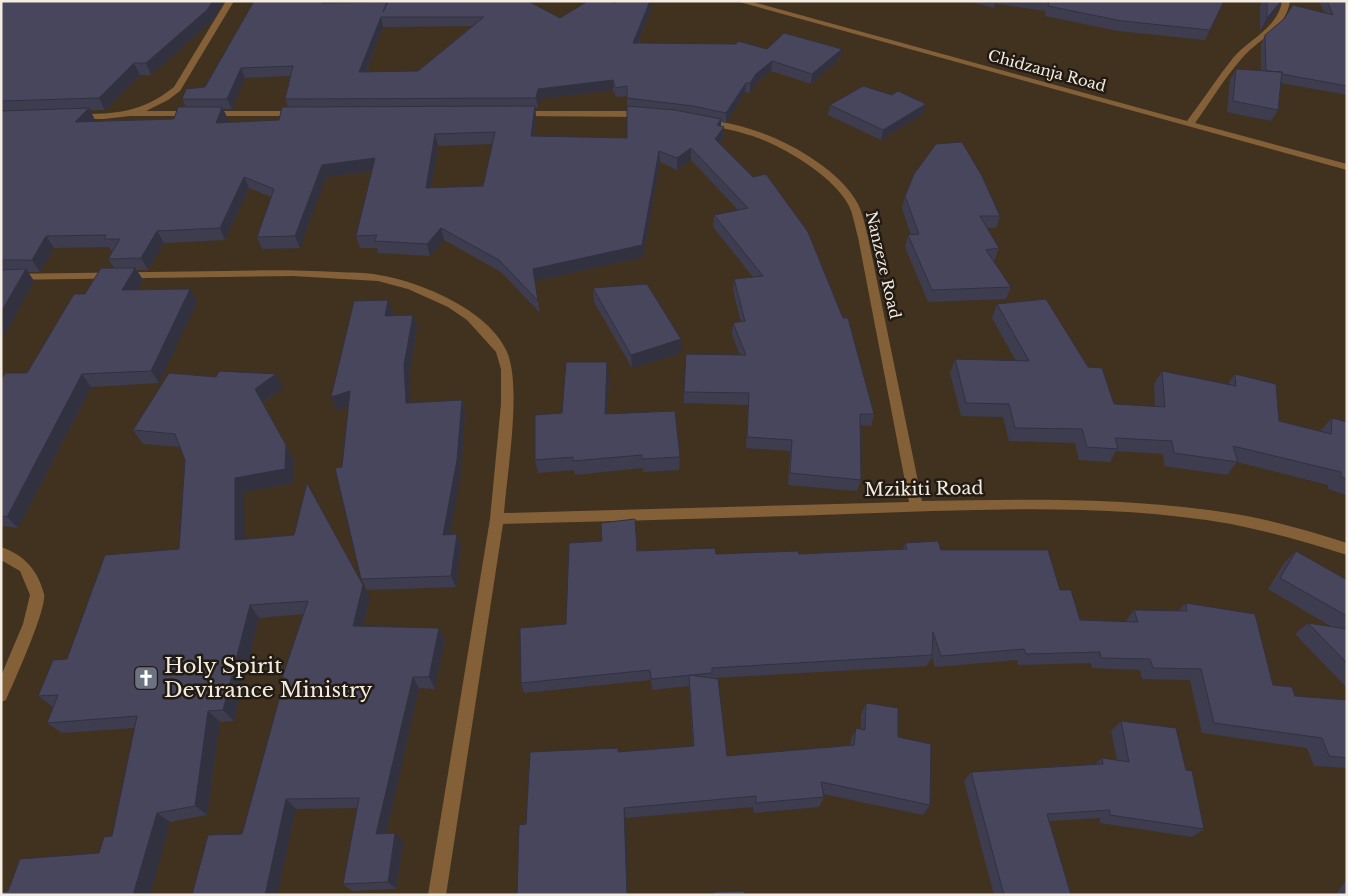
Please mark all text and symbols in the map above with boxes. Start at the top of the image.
street label: Chidzanja Road [986,46,1108,95]
street label: Nanzeze Road [862,209,905,320]
street label: Mzikiti Road [864,477,984,501]
place label: Holy Spirit Devirance Ministry [164,653,373,703]
church icon: Holy Spirit Devirance Ministry [133,665,159,691]

